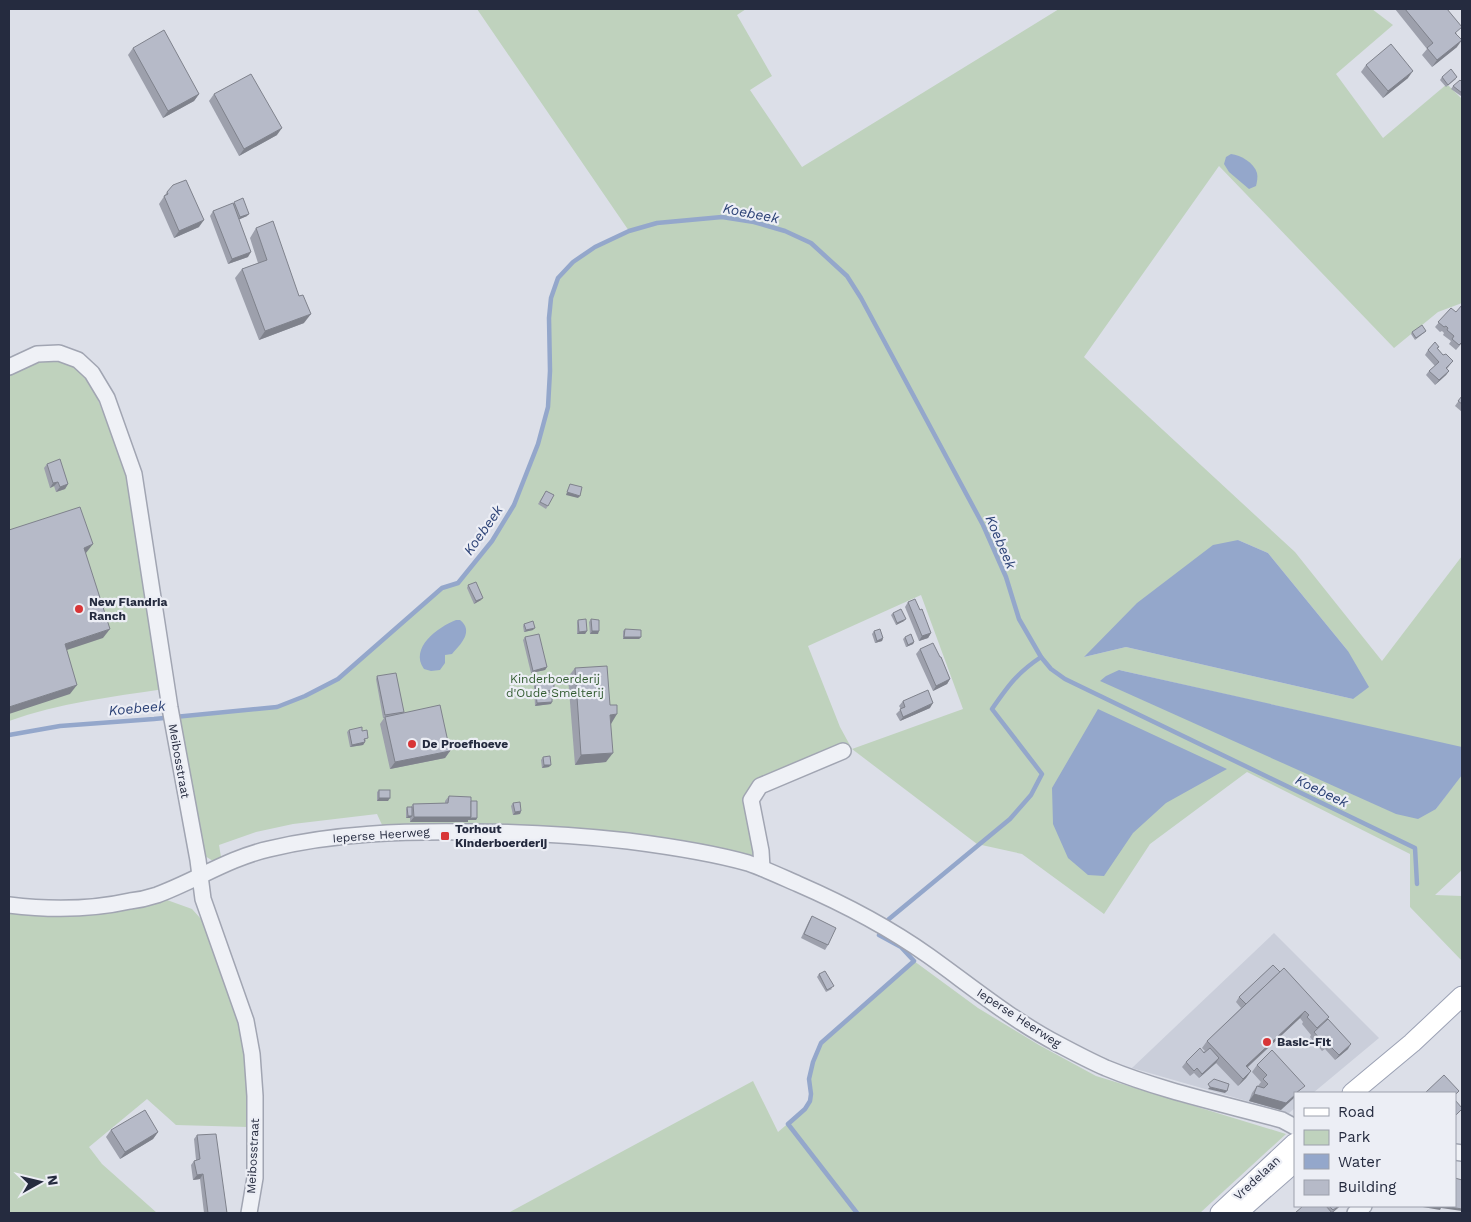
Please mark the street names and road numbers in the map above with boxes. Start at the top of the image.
street label: Meibosstraat [166,722,192,800]
street label: Ieperse Heerweg [332,825,431,845]
street label: Ieperse Heerweg [974,986,1064,1051]
street label: Meibosstraat [244,1118,262,1194]
street label: Vredelaan [1231,1153,1283,1203]

